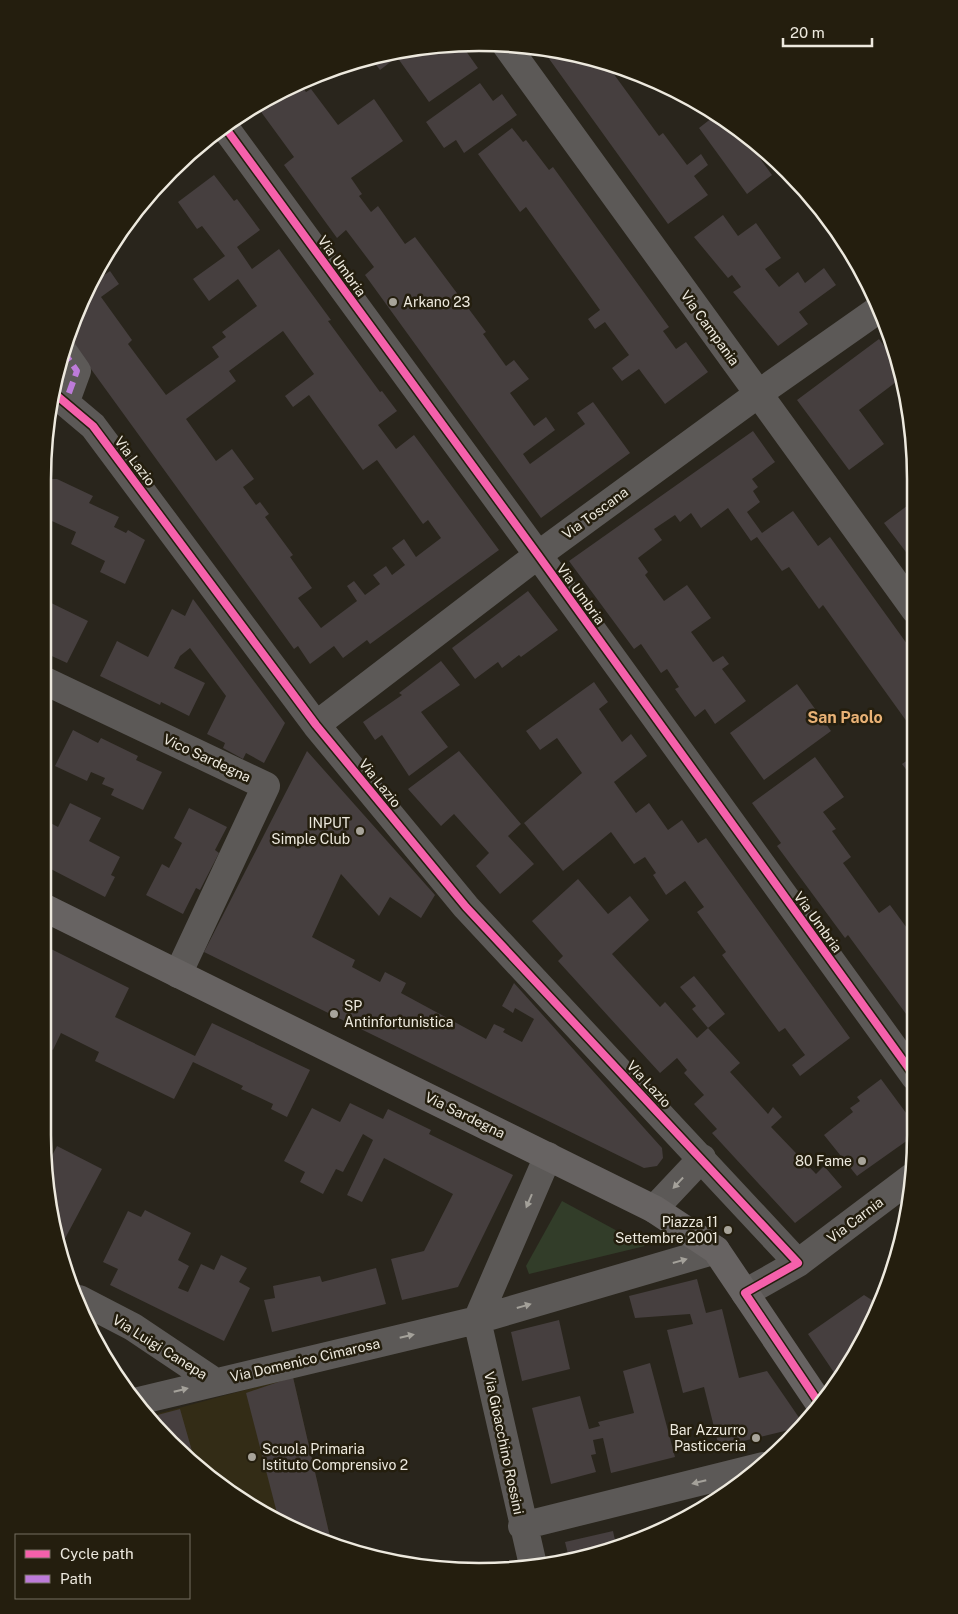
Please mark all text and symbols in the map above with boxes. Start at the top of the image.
scale bar [783,15,872,47]
text: 20 m [790,24,825,41]
street label: Via Umbria [315,233,369,299]
street label: Via Campania [677,287,743,369]
place label: Arkano 23 [403,294,470,310]
marker: Arkano 23 [387,296,399,308]
street label: Via Lazio [111,433,159,489]
street label: Via Toscana [559,484,631,542]
street label: Via Umbria [554,561,608,627]
district label: San Paolo [807,708,883,727]
street label: Vico Sardegna [161,731,253,785]
street label: Via Lazio [356,756,404,811]
place label: INPUT Simple Club [271,815,350,847]
marker: INPUT Simple Club [354,825,366,837]
street label: Via Umbria [791,889,845,955]
place label: SP Antinfortunistica [344,998,453,1030]
marker: SP Antinfortunistica [328,1008,340,1020]
street label: Via Lazio [623,1057,675,1111]
street label: Via Sardegna [422,1089,508,1141]
place label: 80 Fame [795,1153,852,1169]
marker: 80 Fame [856,1155,868,1167]
one-way arrow [672,1177,684,1189]
one-way arrow [524,1194,532,1208]
street label: Via Carnia [824,1194,886,1246]
place label: Piazza 11 Settembre 2001 [615,1214,718,1246]
marker: Piazza 11 Settembre 2001 [722,1224,734,1236]
one-way arrow [673,1256,688,1264]
one-way arrow [517,1302,532,1310]
street label: Via Luigi Canepa [110,1311,210,1383]
one-way arrow [400,1332,415,1340]
street label: Via Domenico Cimarosa [229,1335,381,1385]
street label: Via Gioacchino Rossini [481,1370,527,1516]
one-way arrow [174,1386,189,1394]
place label: Bar Azzurro Pasticceria [669,1422,746,1454]
marker: Bar Azzurro Pasticceria [750,1432,762,1444]
place label: Scuola Primaria Istituto Comprensivo 2 [262,1441,408,1473]
marker: Scuola Primaria Istituto Comprensivo 2 [246,1451,258,1463]
one-way arrow [691,1478,706,1486]
legend [15,1534,190,1599]
text: Cycle path [60,1545,134,1562]
text: Path [60,1570,92,1587]

